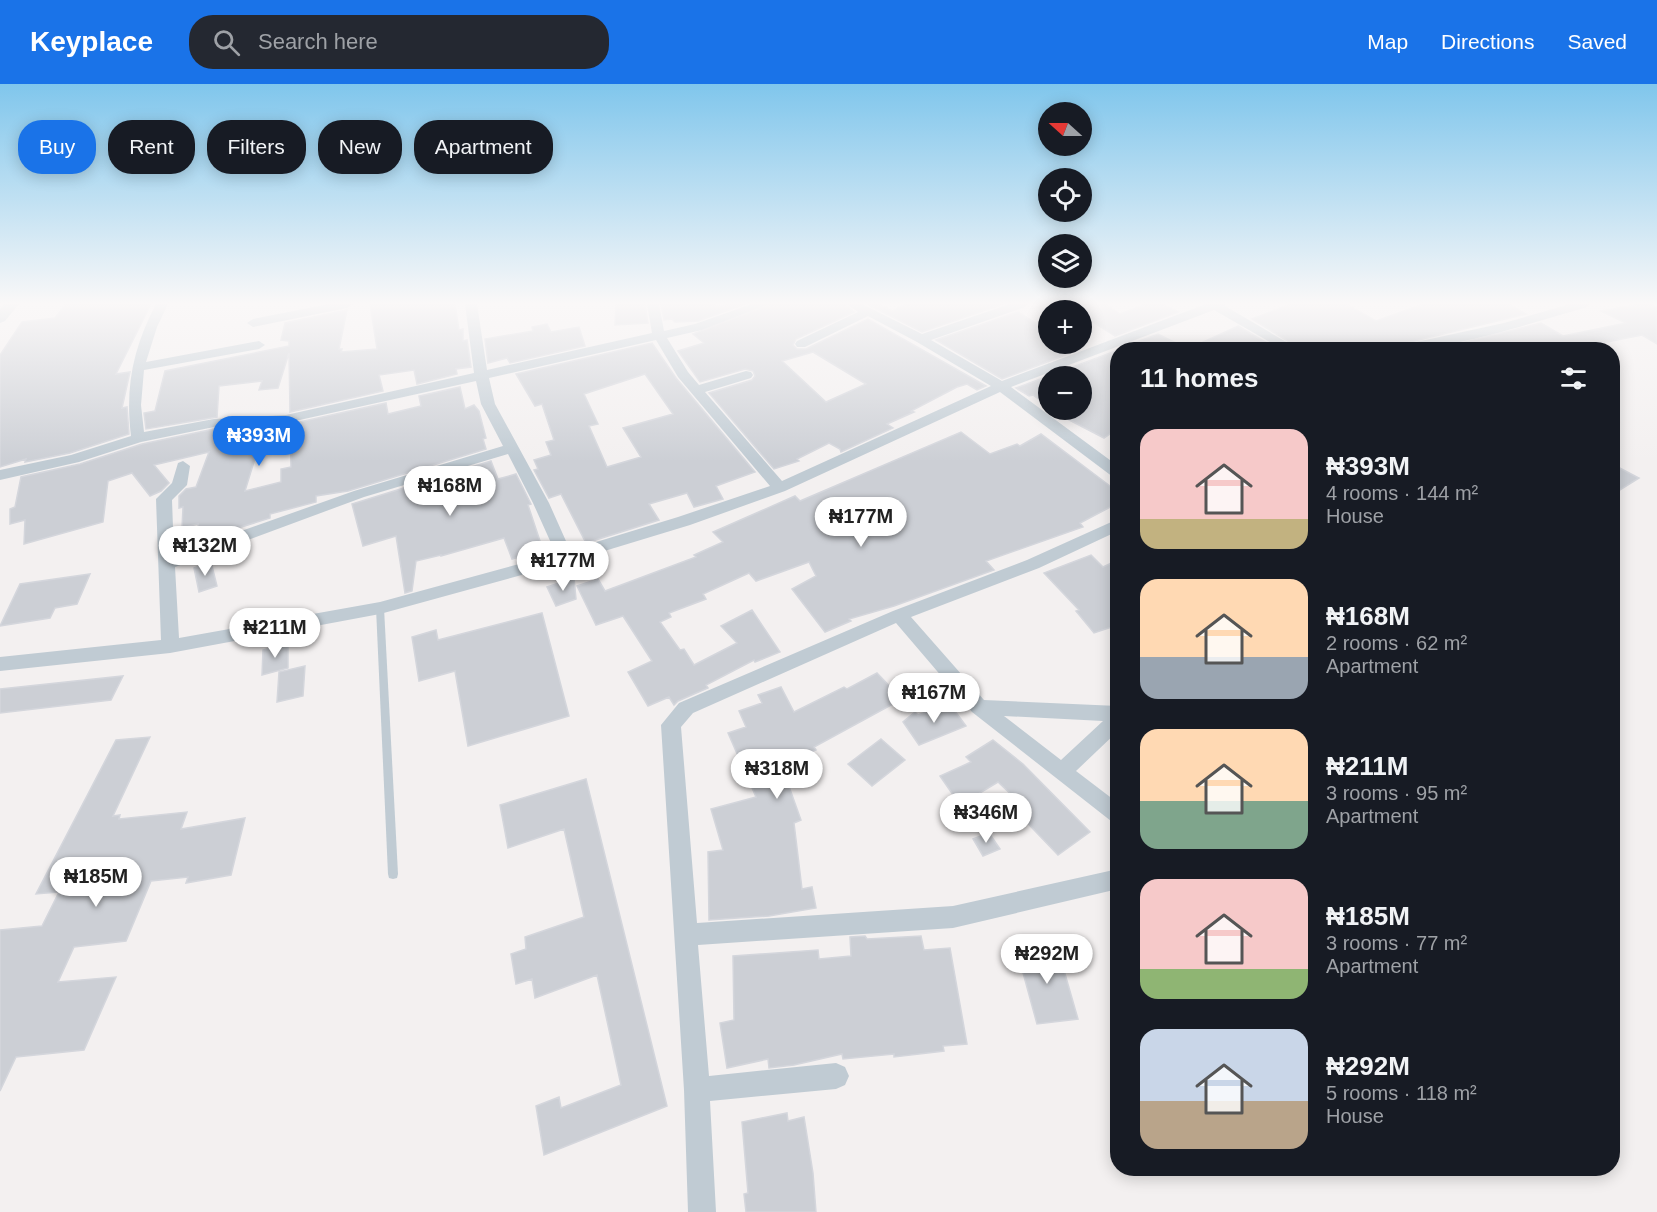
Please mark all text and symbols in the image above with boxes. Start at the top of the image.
search box [189,15,609,69]
text: Keyplace [30,26,153,57]
icon: search [210,26,243,59]
text: Search here [258,29,378,54]
text: Map [1367,30,1408,53]
text: Directions [1441,30,1534,53]
text: Saved [1567,30,1627,53]
north arrow [1038,102,1092,156]
map controls [1038,102,1092,420]
chip: Buy [18,120,96,174]
chip: Rent [108,120,195,174]
chip: Filters [207,120,306,174]
chip: New [318,120,402,174]
chip: Apartment [414,120,553,174]
button: locate [1038,168,1092,222]
button: layers [1038,234,1092,288]
button: + [1038,300,1092,354]
icon: filters [1557,362,1590,395]
text: 11 homes [1140,363,1259,393]
button: − [1038,366,1092,420]
pin: ₦393M [217,416,301,467]
text: ₦393M [227,424,291,446]
text: ₦393M [1326,451,1410,481]
icon: home [1188,453,1260,525]
pin: ₦168M [408,466,492,517]
text: ₦168M [418,474,482,496]
text: 4 rooms · 144 m² [1326,482,1478,504]
pin: ₦177M [819,497,903,548]
text: ₦177M [829,505,893,527]
text: House [1326,505,1384,527]
pin: ₦132M [163,526,247,577]
text: ₦132M [173,534,237,556]
pin: ₦177M [521,541,605,592]
text: ₦177M [531,549,595,571]
text: ₦168M [1326,601,1410,631]
icon: home [1188,603,1260,675]
pin: ₦211M [233,608,317,659]
text: ₦211M [243,616,307,638]
text: 2 rooms · 62 m² [1326,632,1467,654]
text: Apartment [1326,655,1418,677]
pin: ₦167M [892,673,976,724]
text: ₦167M [902,681,966,703]
pin: ₦318M [735,749,819,800]
text: ₦211M [1326,751,1408,781]
icon: home [1188,753,1260,825]
text: ₦318M [745,757,809,779]
text: 3 rooms · 95 m² [1326,782,1467,804]
pin: ₦346M [944,793,1028,844]
text: ₦346M [954,801,1018,823]
text: Apartment [1326,805,1418,827]
pin: ₦185M [54,857,138,908]
text: ₦185M [64,865,128,887]
text: ₦185M [1326,901,1410,931]
icon: home [1188,903,1260,975]
text: 3 rooms · 77 m² [1326,932,1467,954]
pin: ₦292M [1005,934,1089,985]
text: ₦292M [1015,942,1079,964]
text: Apartment [1326,955,1418,977]
text: ₦292M [1326,1051,1410,1081]
icon: home [1188,1053,1260,1125]
text: 5 rooms · 118 m² [1326,1082,1477,1104]
text: House [1326,1105,1384,1127]

